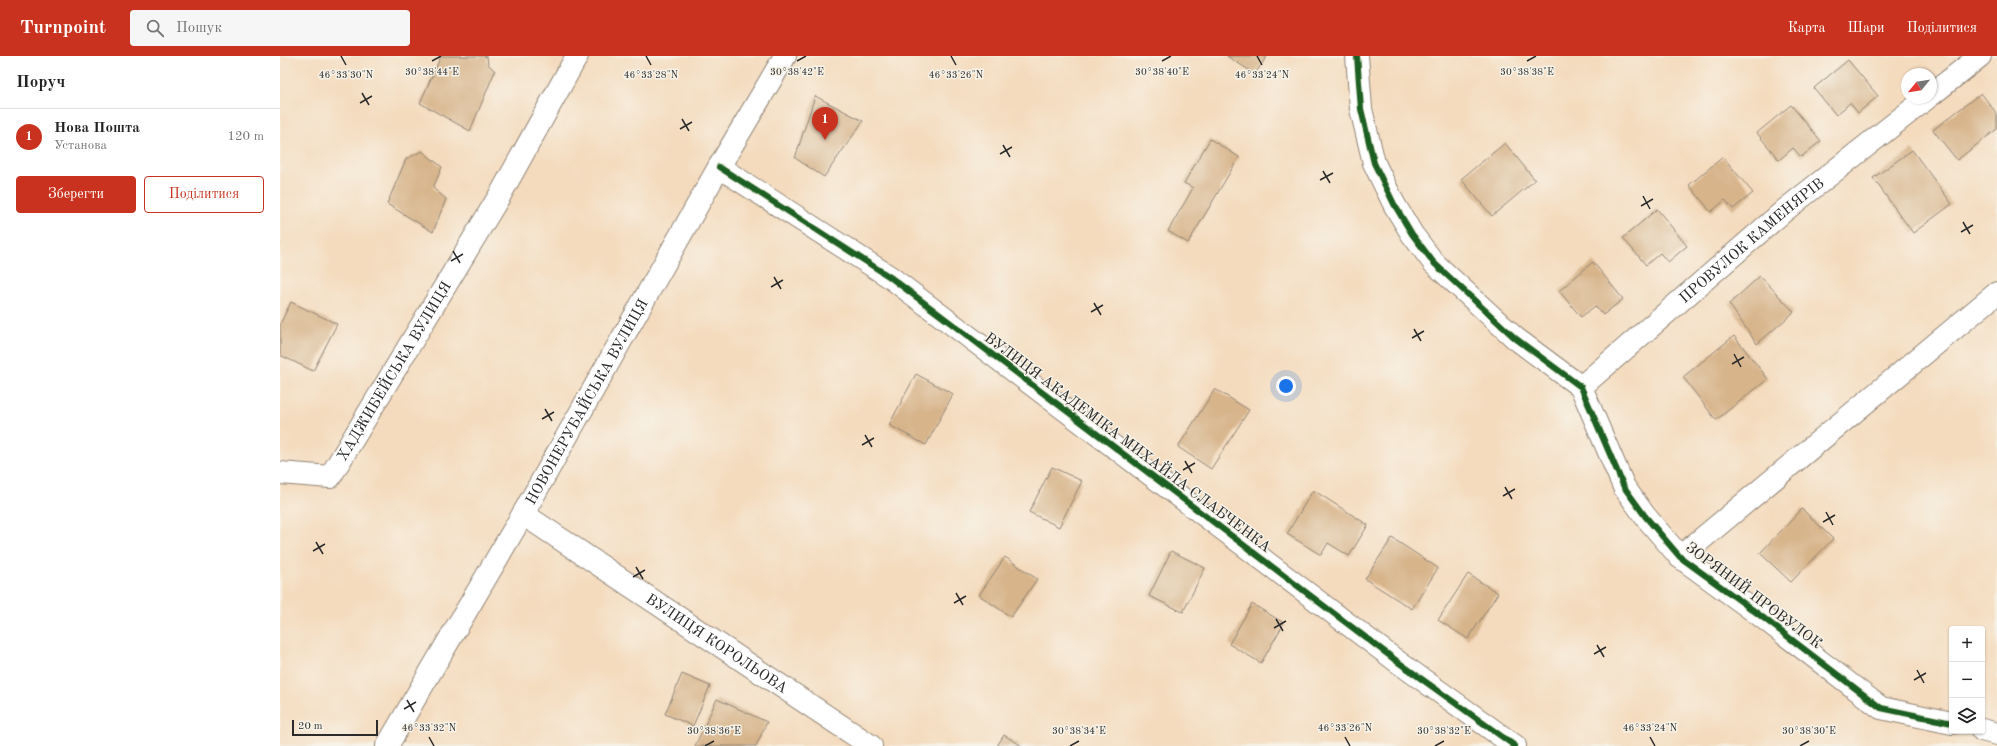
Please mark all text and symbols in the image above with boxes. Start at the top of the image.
search box [130,10,410,46]
icon: search [144,17,166,39]
text: Turnpoint [20,19,106,38]
text: Пошук [176,21,222,36]
text: Карта [1788,21,1826,35]
text: Шари [1848,21,1885,35]
text: Поділитися [1907,21,1977,35]
text: 30°38'44"E [405,67,459,77]
text: 30°38'42"E [770,67,824,77]
text: 30°38'40"E [1135,67,1189,77]
text: 30°38'38"E [1500,67,1554,77]
north arrow [1901,68,1937,104]
text: 46°33'30"N [319,70,374,80]
text: 46°33'28"N [624,70,679,80]
text: 46°33'26"N [929,70,984,80]
text: 46°33'24"N [1235,70,1290,80]
text: Поруч [16,74,65,91]
pin: 1 [812,107,838,140]
text: Нова Пошта [54,121,140,136]
text: 1 [25,130,33,143]
text: 120 m [227,130,264,143]
text: Установа [54,139,107,152]
button: Зберегти [16,176,136,213]
button: Поділитися [144,176,264,213]
street label: ПРОВУЛОК КАМЕНЯРІВ [1677,176,1828,307]
street label: ХАДЖИБЕЙСЬКА ВУЛИЦЯ [335,279,455,464]
street label: НОВОНЕРУБАЙСЬКА ВУЛИЦЯ [524,297,652,508]
street label: ВУЛИЦЯ АКАДЕМІКА МИХАЙЛА СЛАБЧЕНКА [981,327,1276,556]
your location [1276,376,1296,396]
street label: ЗОРЯНИЙ ПРОВУЛОК [1682,537,1826,652]
street label: ВУЛИЦЯ КОРОЛЬОВА [643,592,790,697]
map controls [1949,626,1985,734]
button: + [1949,626,1985,662]
button: − [1949,662,1985,698]
button: layers [1949,698,1985,734]
scale bar [292,718,378,737]
text: 20 m [298,721,323,732]
text: 46°33'32"N [402,723,457,733]
text: 46°33'26"N [1318,723,1373,733]
text: 46°33'24"N [1623,723,1678,733]
text: 30°38'36"E [687,726,741,736]
text: 30°38'34"E [1052,726,1106,736]
text: 30°38'32"E [1417,726,1471,736]
text: 30°38'30"E [1782,726,1836,736]

